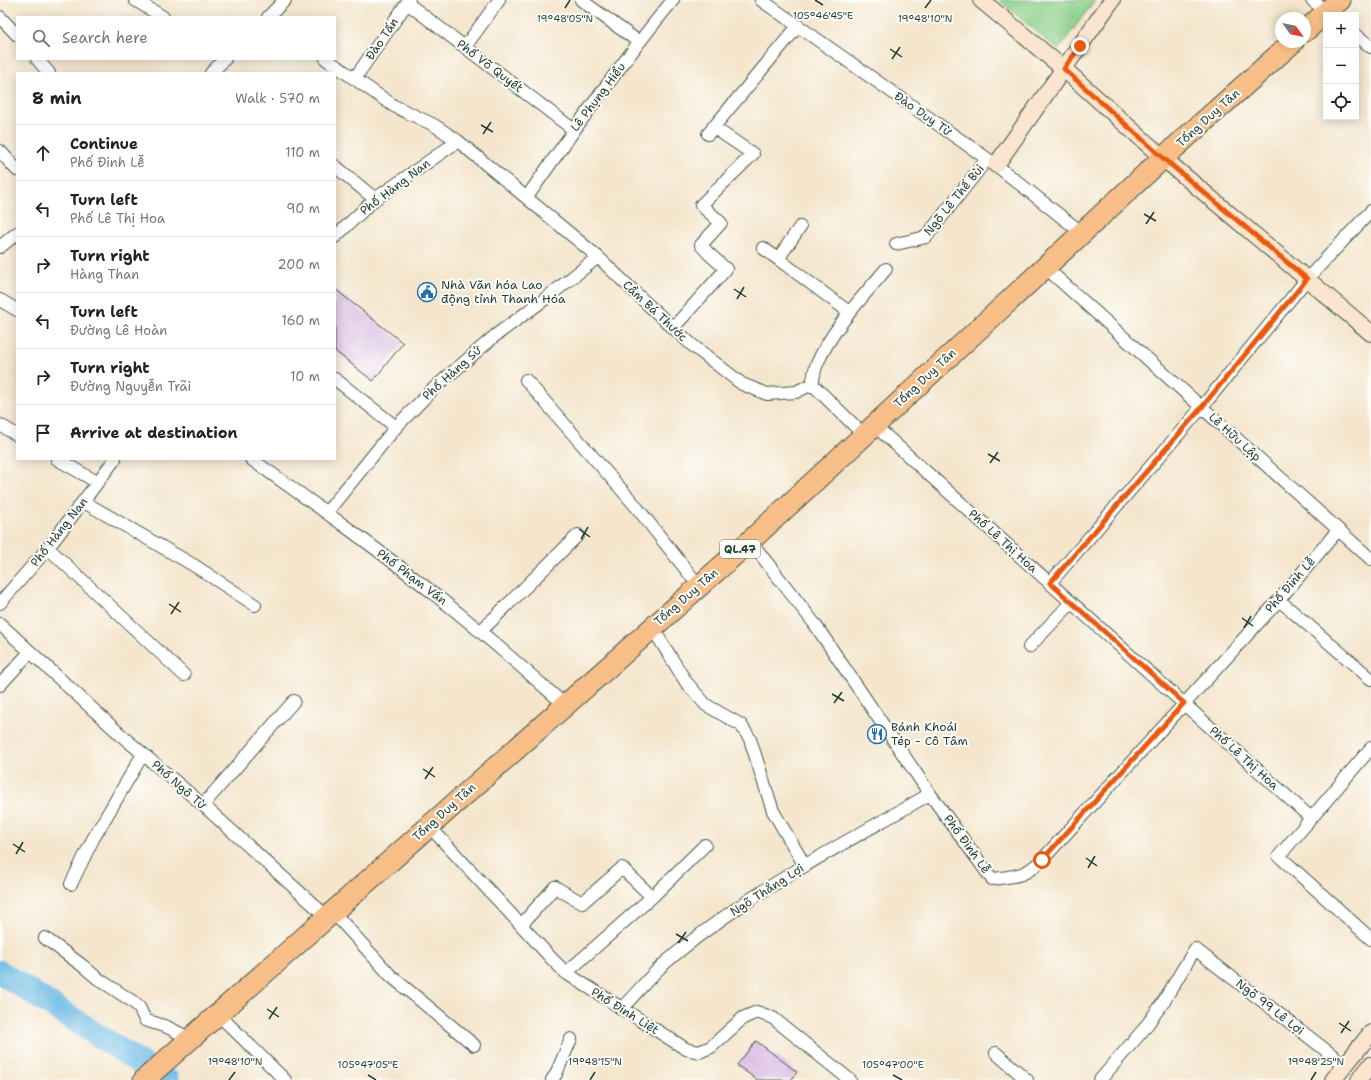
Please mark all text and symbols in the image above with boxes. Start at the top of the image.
text: 105°46'45"E [793,9,853,22]
text: 19°48'05"N [537,12,593,25]
text: 19°48'10"N [898,12,952,25]
north arrow [1275,12,1311,48]
map controls [1323,12,1359,120]
button: + [1323,12,1359,48]
street label: Đào Tấn [362,15,402,63]
search box [16,16,336,60]
icon: search [30,27,52,49]
text: Search here [62,28,148,48]
street label: Phố Võ Quyết [454,36,526,96]
route end [1071,37,1089,55]
button: − [1323,48,1359,84]
street label: Lê Phụng Hiểu [567,59,629,135]
button: locate [1323,84,1359,120]
street label: Tống Duy Tân [1173,85,1243,151]
text: 8 min [32,87,82,109]
street label: Đào Duy Từ [891,88,955,140]
text: Walk · 570 m [235,90,320,107]
text: Continue [70,134,138,154]
icon: ahead [32,142,54,164]
text: 110 m [285,144,320,161]
text: Phố Đinh Lễ [70,154,145,171]
street label: Phố Hàng Nan [357,155,433,219]
street label: Ngõ Lê Thế Bùi [920,161,988,239]
text: Turn left [70,190,138,210]
icon: left [32,198,54,220]
text: 90 m [286,200,320,217]
text: Phố Lê Thị Hoa [70,210,165,227]
text: Turn right [70,246,150,266]
icon: right [32,254,54,276]
text: 200 m [278,256,320,273]
text: Hàng Than [70,266,139,283]
place label: Nhà Văn hóa Lao động tỉnh Thanh Hóa [441,277,566,307]
street label: Cầm Bá Thước [619,277,691,345]
public building icon: Nhà Văn hóa Lao động tỉnh Thanh Hóa [416,281,438,303]
text: Turn left [70,302,138,322]
icon: left [32,310,54,332]
text: 160 m [282,312,320,329]
text: Đường Lê Hoàn [70,322,167,339]
street label: Phố Hàng Sứ [419,342,485,404]
street label: Tống Duy Tân [890,345,960,411]
text: Turn right [70,358,150,378]
icon: right [32,366,54,388]
text: 10 m [290,368,320,385]
text: Đường Nguyễn Trãi [70,378,191,395]
street label: Lê Hữu Lập [1205,409,1265,465]
icon: arrive [32,422,54,444]
text: Arrive at destination [70,423,238,443]
street label: Phố Hàng Nan [27,494,91,570]
street label: Phố Lê Thị Hoa [965,506,1041,577]
road number: QL.47 [720,540,760,558]
street label: Phố Phạm Vấn [374,545,450,609]
street label: Phố Đinh Lễ [1261,554,1319,616]
street label: Tống Duy Tân [651,565,721,629]
place label: Bánh Khoái Tép - Cô Tâm [891,719,968,749]
restaurant icon: Bánh Khoái Tép - Cô Tâm [866,723,888,745]
street label: Phố Lê Thị Hoa [1206,723,1282,794]
street label: Phố Ngô Từ [148,757,210,813]
street label: Tống Duy Tân [409,779,479,845]
street label: Phố Đinh Lễ [940,811,994,877]
route start [1033,851,1051,869]
street label: Ngõ Thắng Lợi [727,860,807,920]
street label: Ngõ 99 Lê Lợi [1233,975,1307,1039]
street label: Phố Đinh Liệt [588,984,662,1038]
text: 19°48'10"N [208,1055,262,1068]
text: 19°48'15"N [568,1055,622,1068]
text: 19°48'25"N [1288,1055,1344,1068]
text: 105°47'05"E [338,1058,398,1071]
text: 105°47'00"E [862,1058,924,1071]

